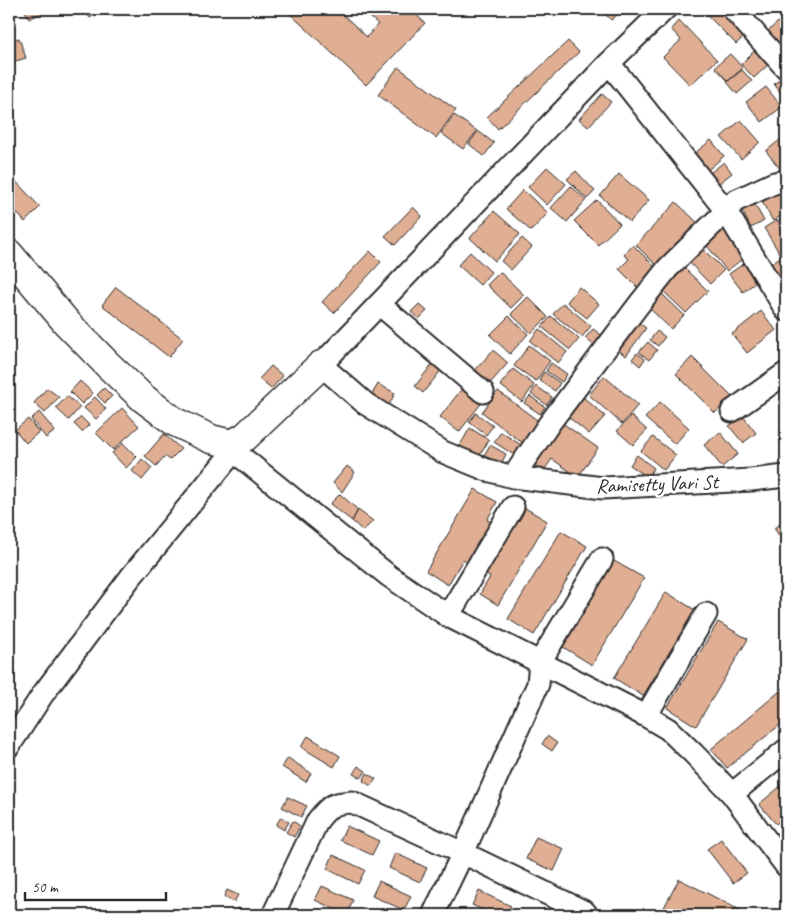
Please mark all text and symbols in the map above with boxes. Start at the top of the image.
street label: Ramisetty Vari St [596,469,721,499]
scale bar [25,869,166,901]
text: 50 m [32,878,59,897]

